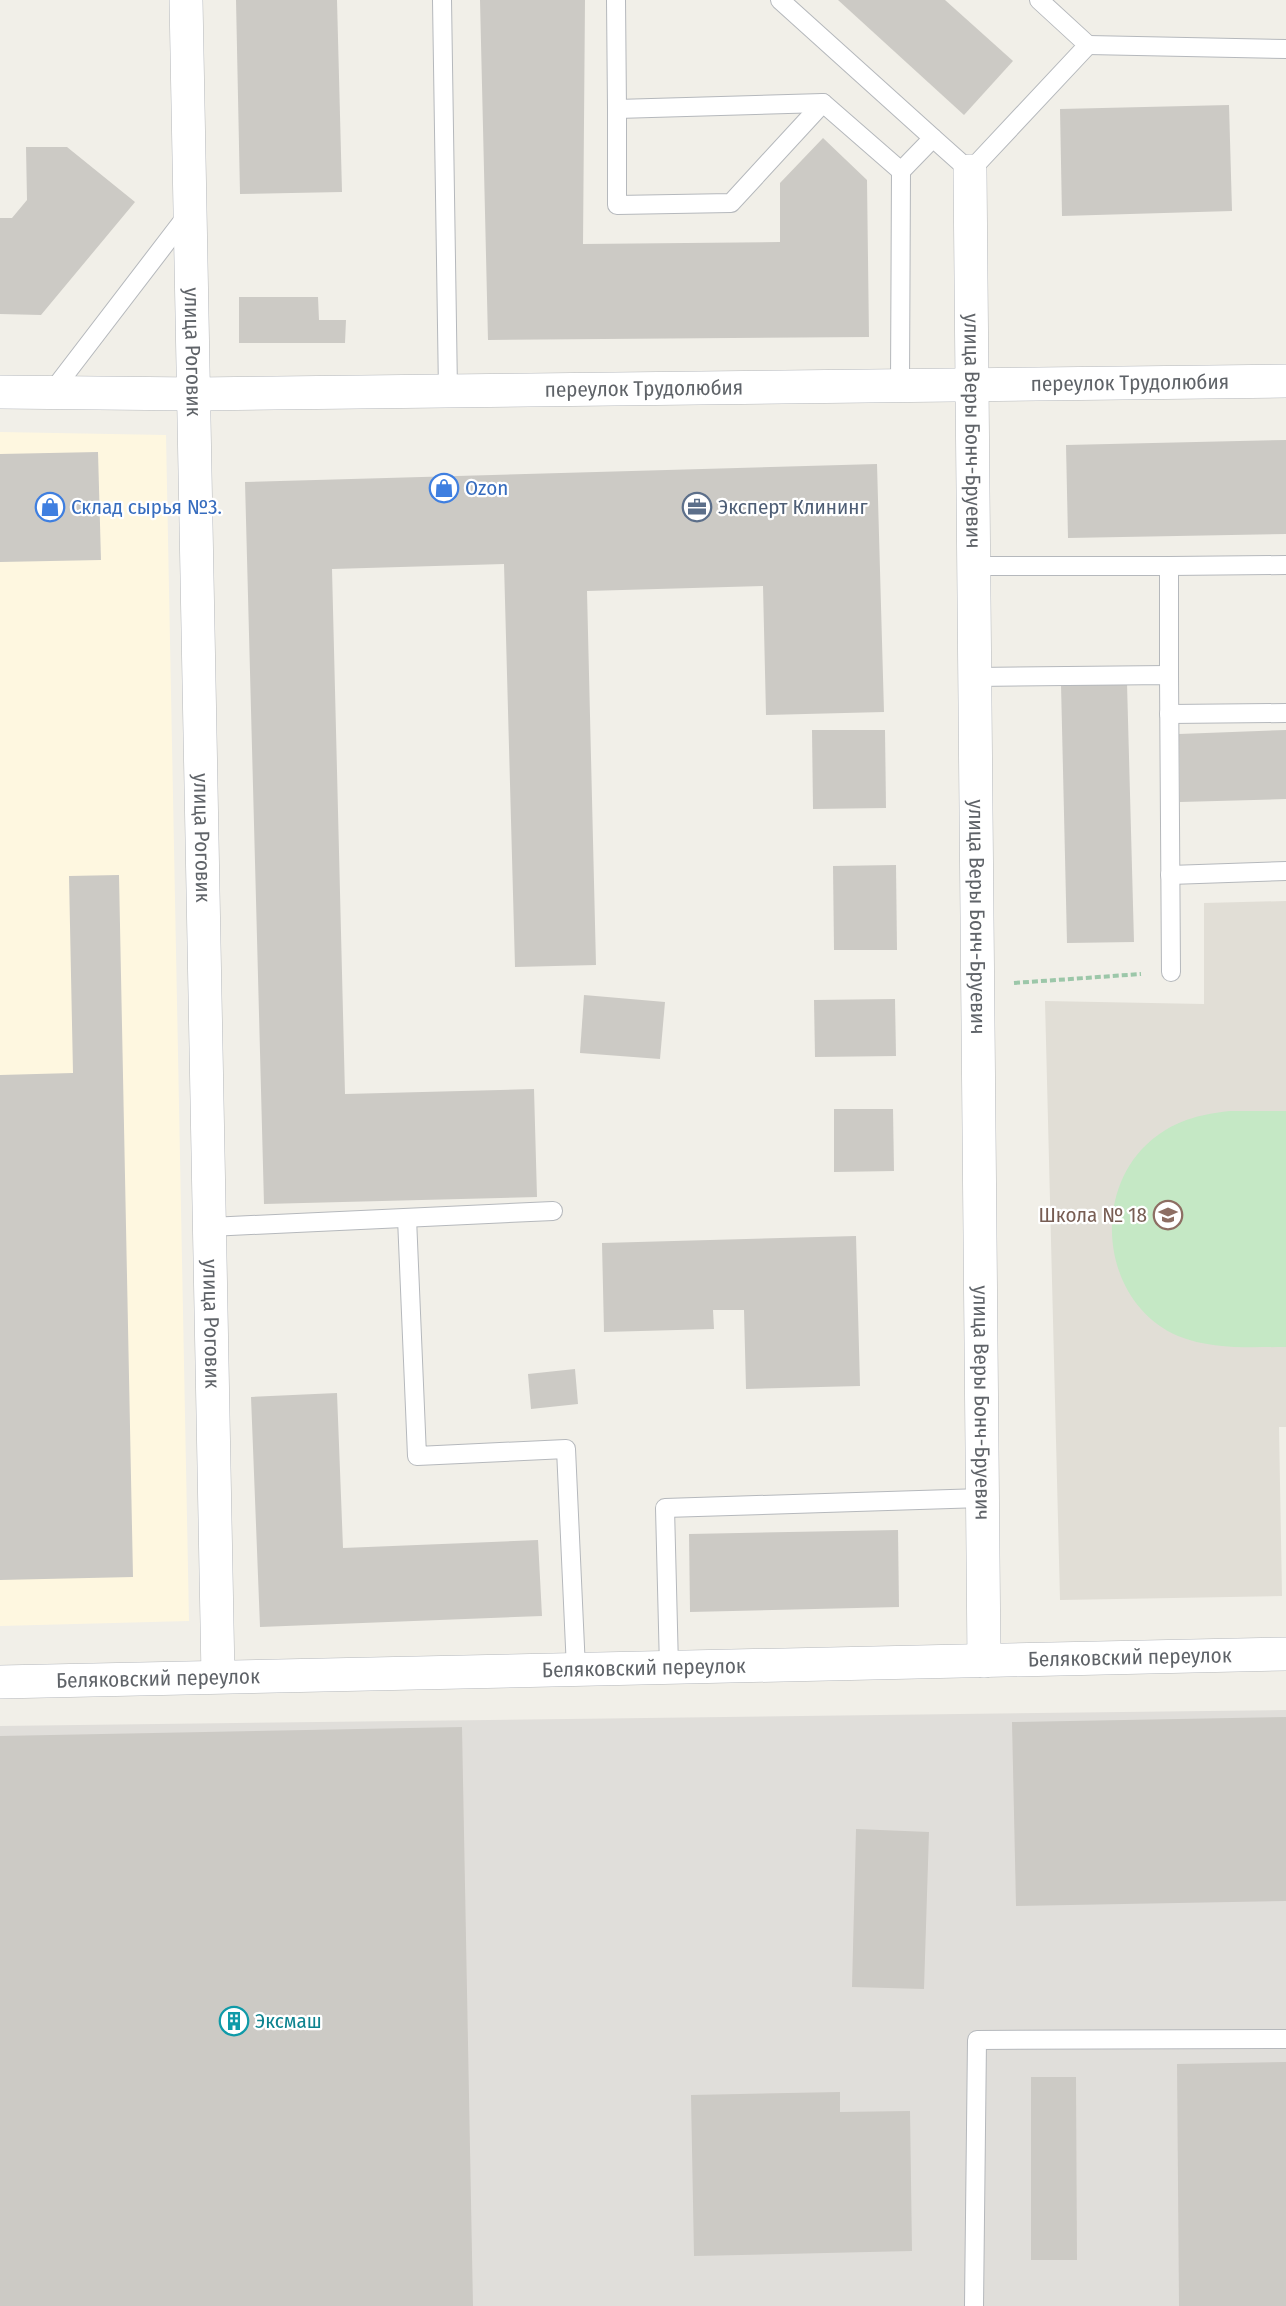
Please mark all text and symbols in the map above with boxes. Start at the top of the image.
street label: улица Роговик [178,287,207,417]
street label: улица Веры Бонч-Бруевич [958,313,987,549]
street label: переулок Трудолюбия [1031,369,1229,397]
street label: переулок Трудолюбия [545,374,743,403]
shop icon: Ozon [428,472,460,504]
place label: Ozon [465,475,508,501]
shop icon: Склад сырья №3. [34,491,66,523]
office icon: Эксперт Клининг [681,491,713,523]
place label: Склад сырья №3. [71,494,222,520]
place label: Эксперт Клининг [718,494,868,520]
street label: улица Роговик [188,773,216,903]
street label: улица Веры Бонч-Бруевич [963,799,991,1035]
school or university icon: Школа № 18 [1152,1199,1184,1231]
place label: Школа № 18 [1038,1202,1147,1228]
street label: улица Роговик [197,1259,226,1389]
street label: улица Веры Бонч-Бруевич [967,1285,996,1521]
street label: Беляковский переулок [1028,1642,1232,1673]
street label: Беляковский переулок [542,1653,746,1683]
street label: Беляковский переулок [56,1663,260,1694]
building icon: Эксмаш [218,2005,250,2037]
place label: Эксмаш [255,2008,322,2034]

